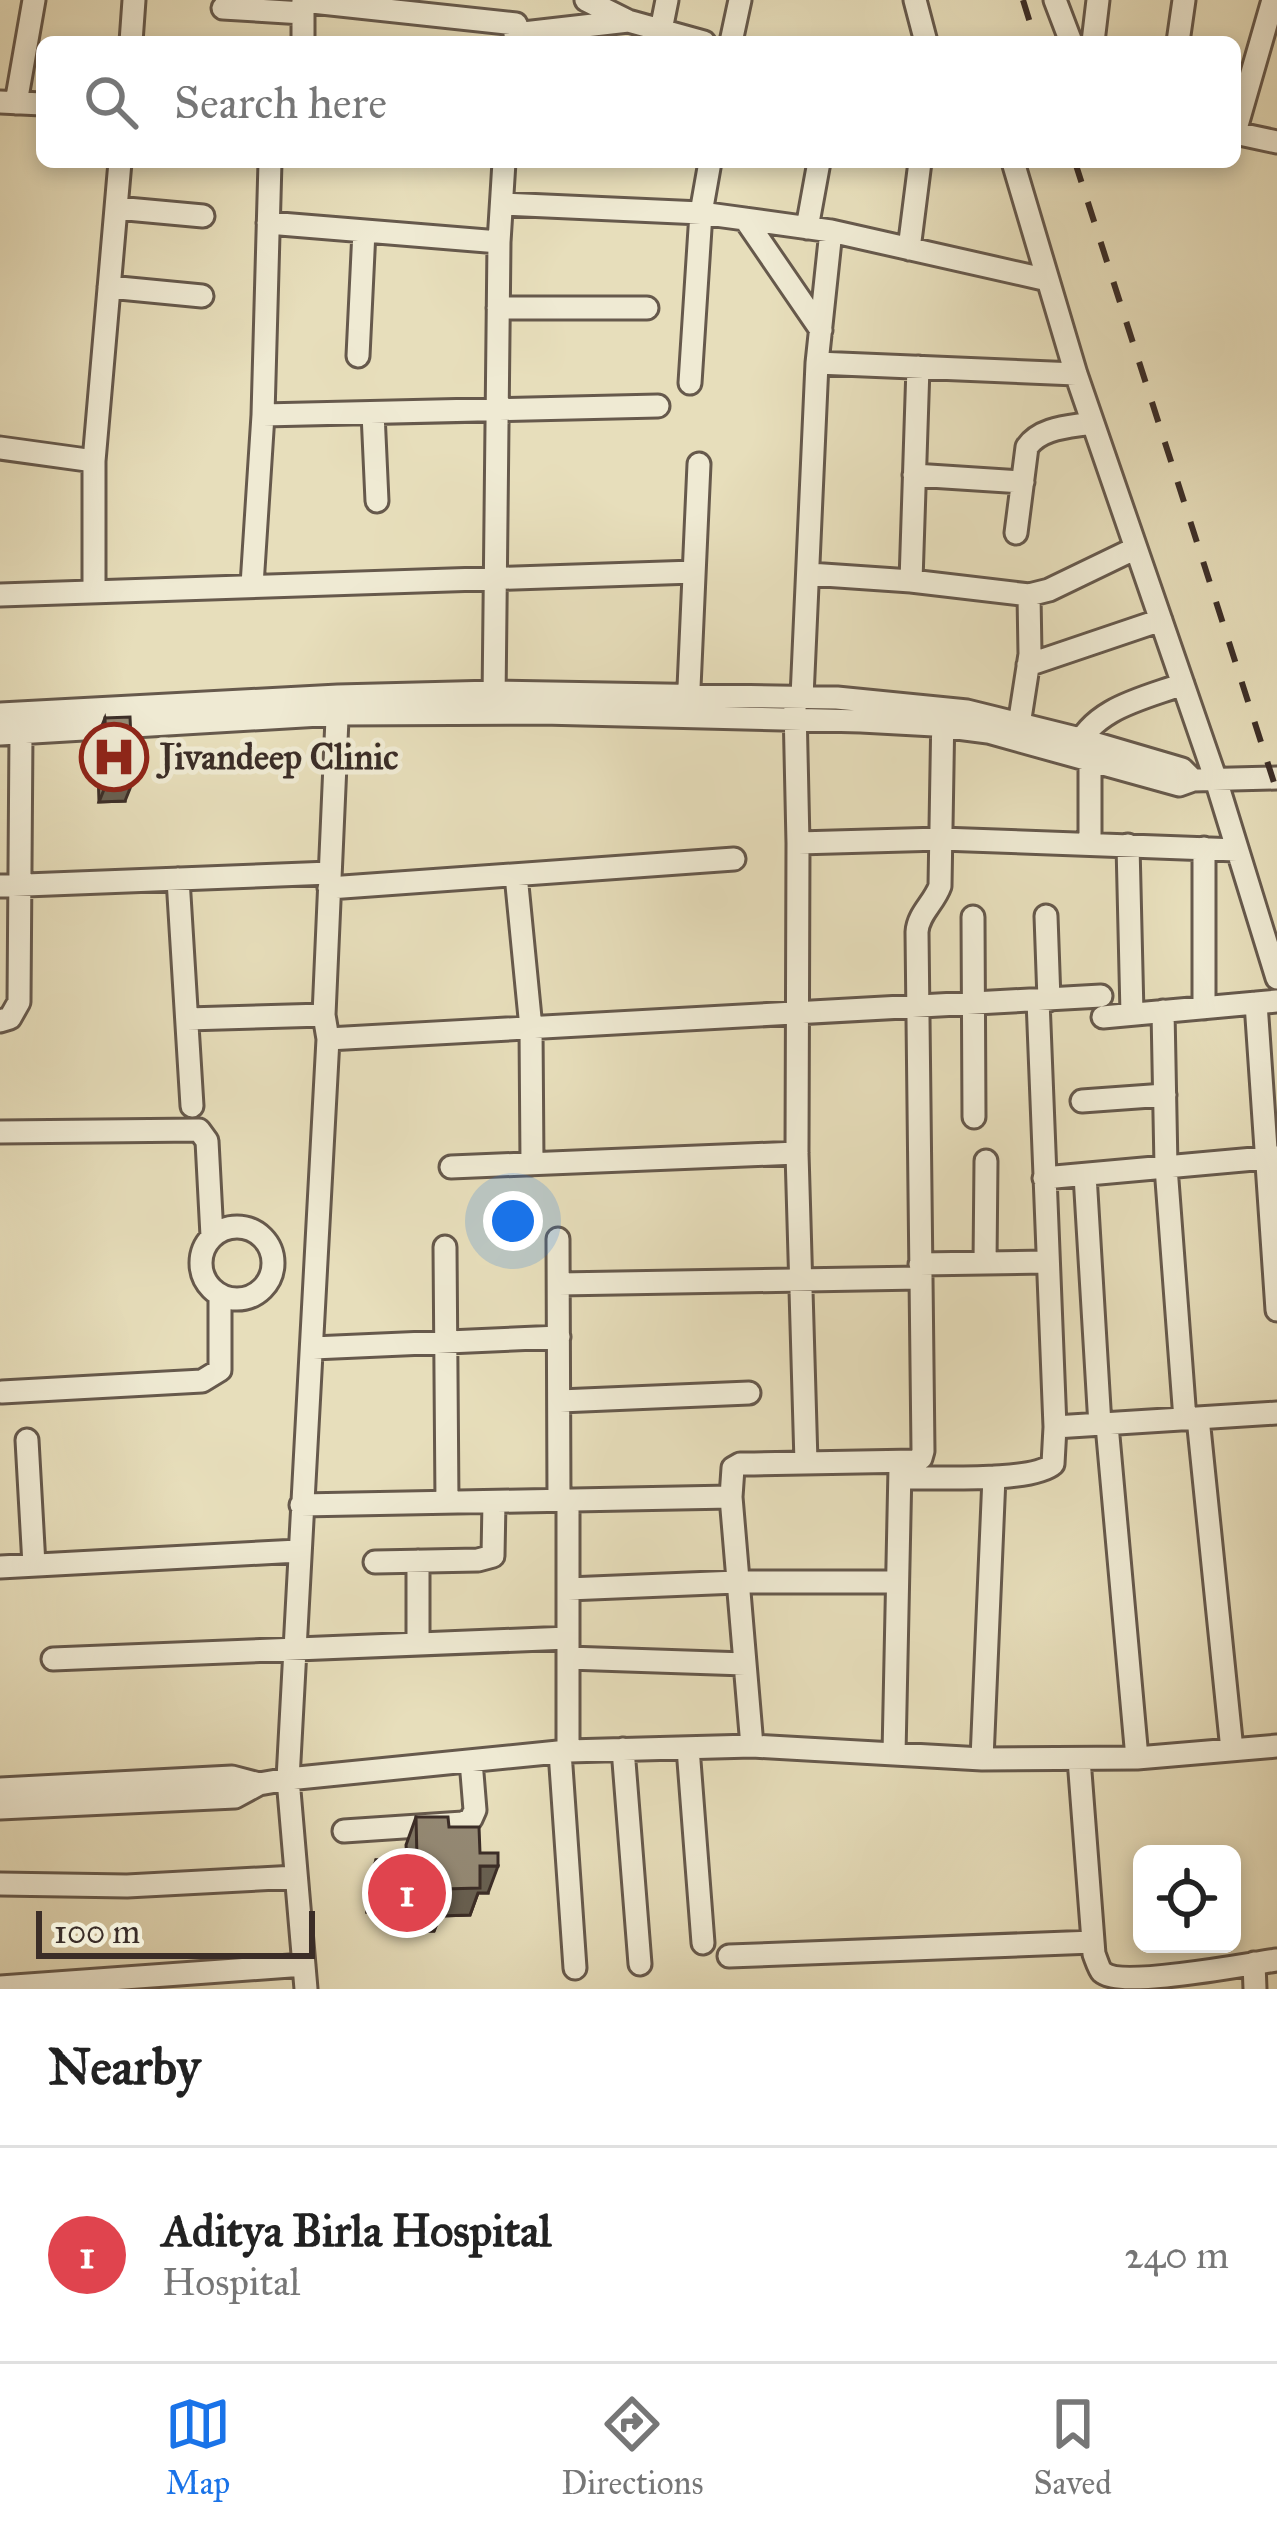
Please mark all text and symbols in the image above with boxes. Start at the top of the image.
search box [36,36,1241,168]
icon: search [78,69,144,135]
text: Search here [174,75,387,130]
hospital icon: Jivandeep Clinic [79,722,149,792]
place label: Jivandeep Clinic [156,735,398,779]
your location [483,1191,543,1251]
map controls [1133,1845,1241,1953]
button: locate [1133,1845,1241,1953]
pin: 1 [368,1848,446,1938]
scale bar [36,1905,315,1958]
text: 100 m [54,1912,140,1952]
text: Nearby [48,2036,200,2098]
text: Aditya Birla Hospital [162,2203,551,2258]
text: 1 [79,2231,95,2279]
text: 240 m [1124,2231,1229,2279]
text: Hospital [162,2258,300,2306]
tab: Map [165,2391,231,2503]
tab: Directions [561,2391,703,2503]
tab: Saved [1034,2391,1112,2503]

